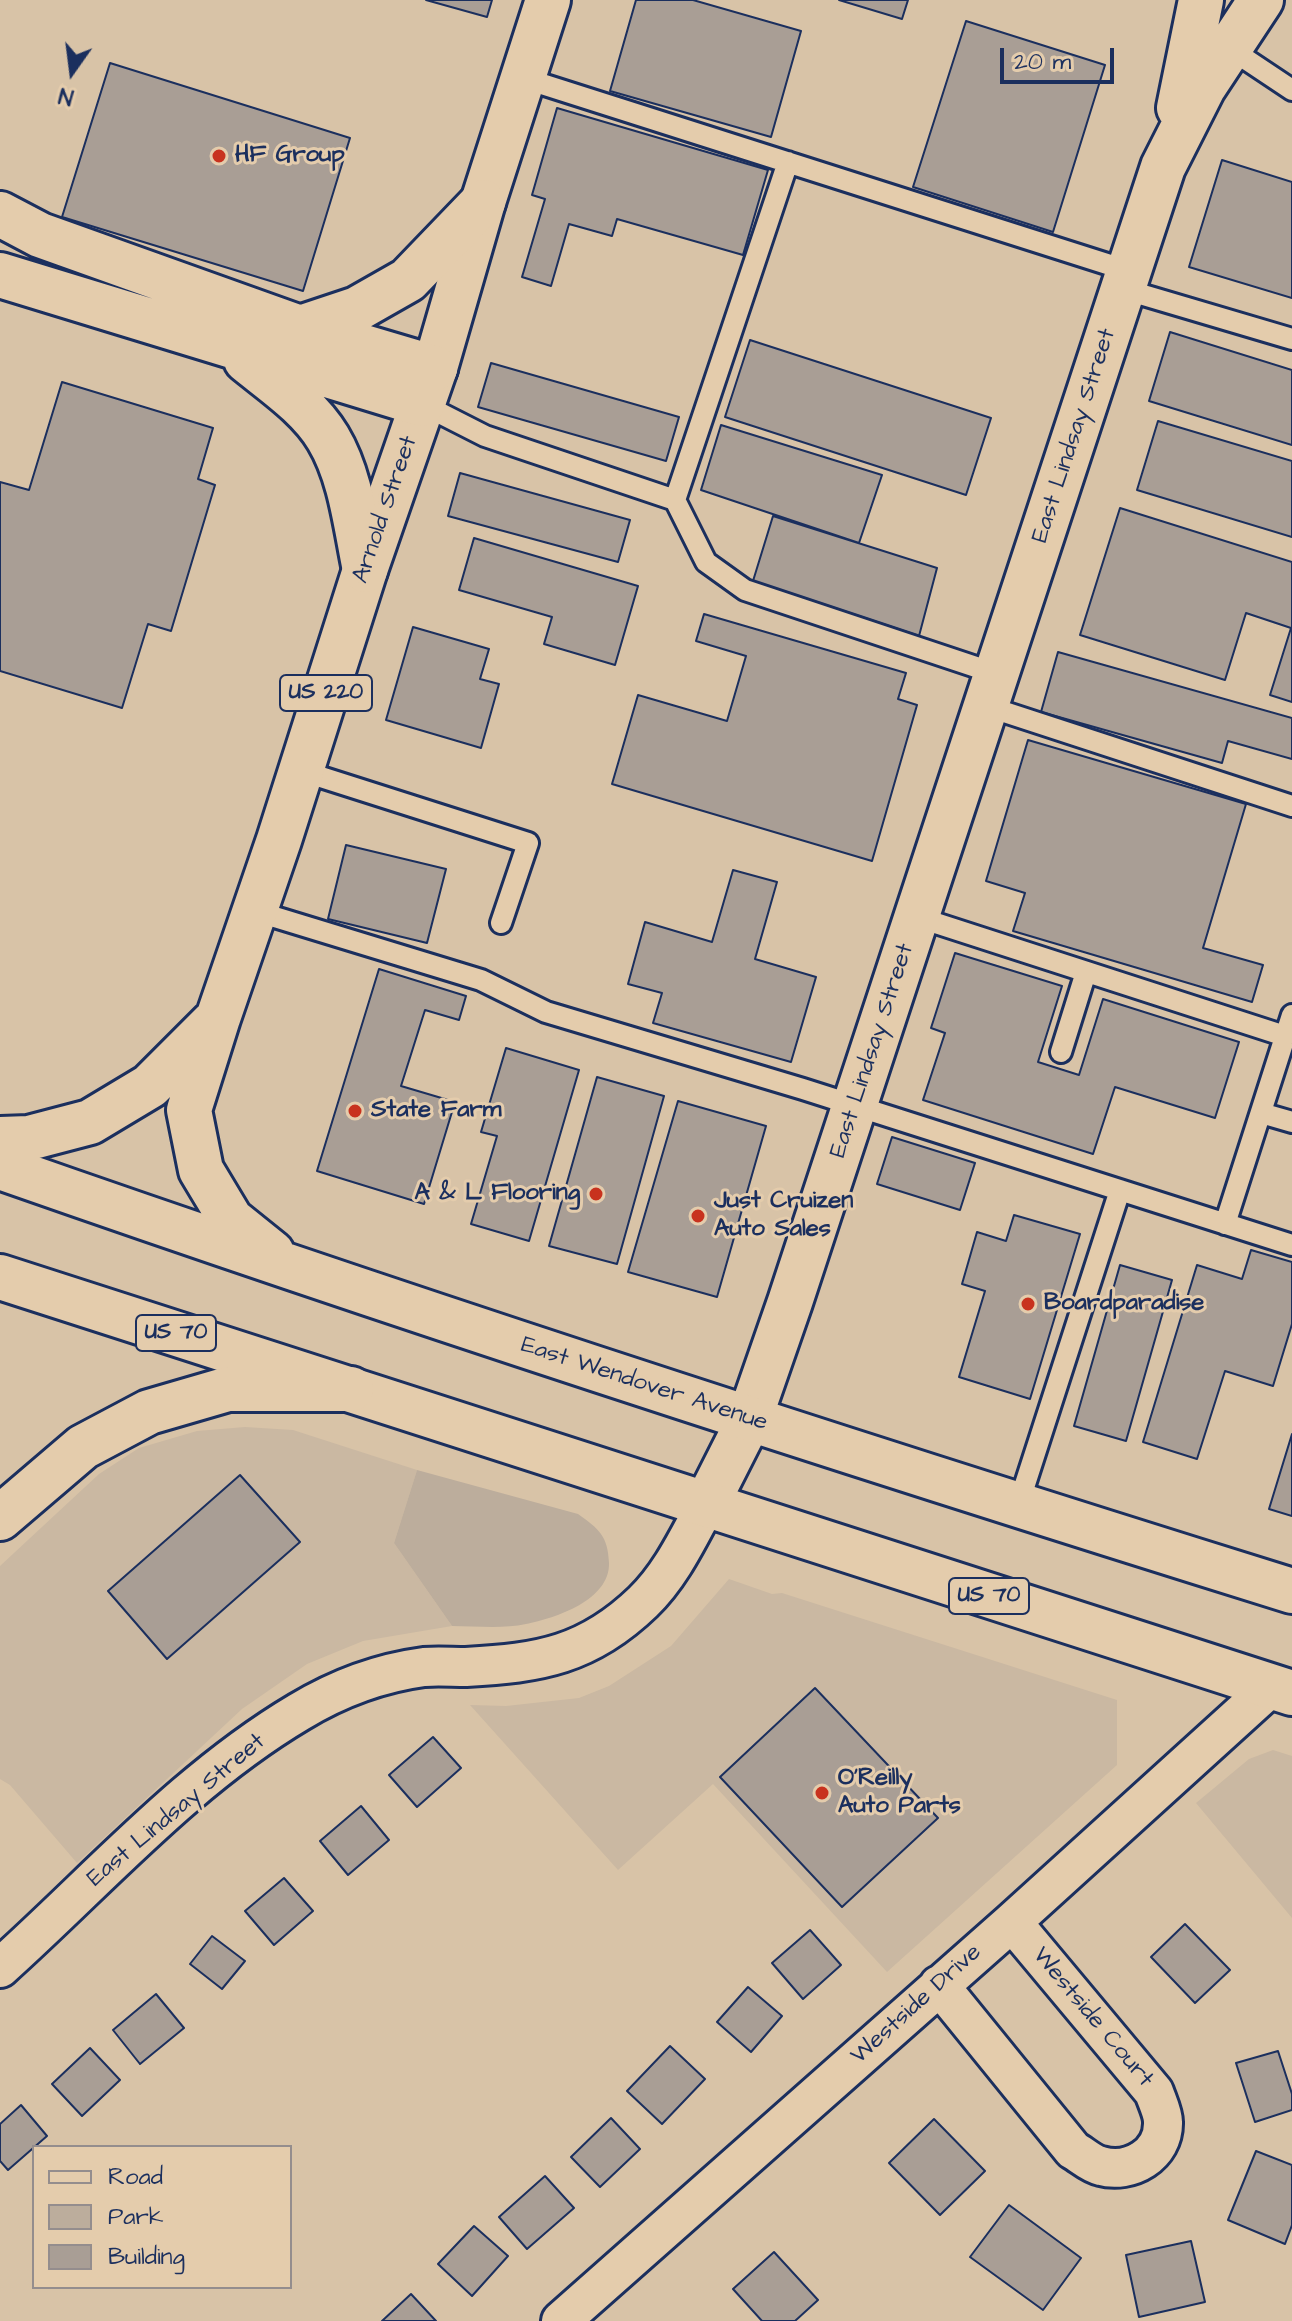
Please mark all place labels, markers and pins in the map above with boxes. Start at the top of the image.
place label: HF Group [235,142,345,170]
marker: HF Group [210,147,228,165]
place label: State Farm [371,1097,501,1125]
marker: State Farm [346,1102,364,1120]
place label: A & L Flooring [414,1180,580,1208]
marker: A & L Flooring [587,1185,605,1203]
place label: Just Cruizen Auto Sales [714,1188,853,1244]
marker: Just Cruizen Auto Sales [689,1207,707,1225]
place label: Boardparadise [1044,1290,1204,1318]
marker: Boardparadise [1019,1295,1037,1313]
place label: O'Reilly Auto Parts [838,1765,961,1821]
marker: O'Reilly Auto Parts [813,1784,831,1802]

